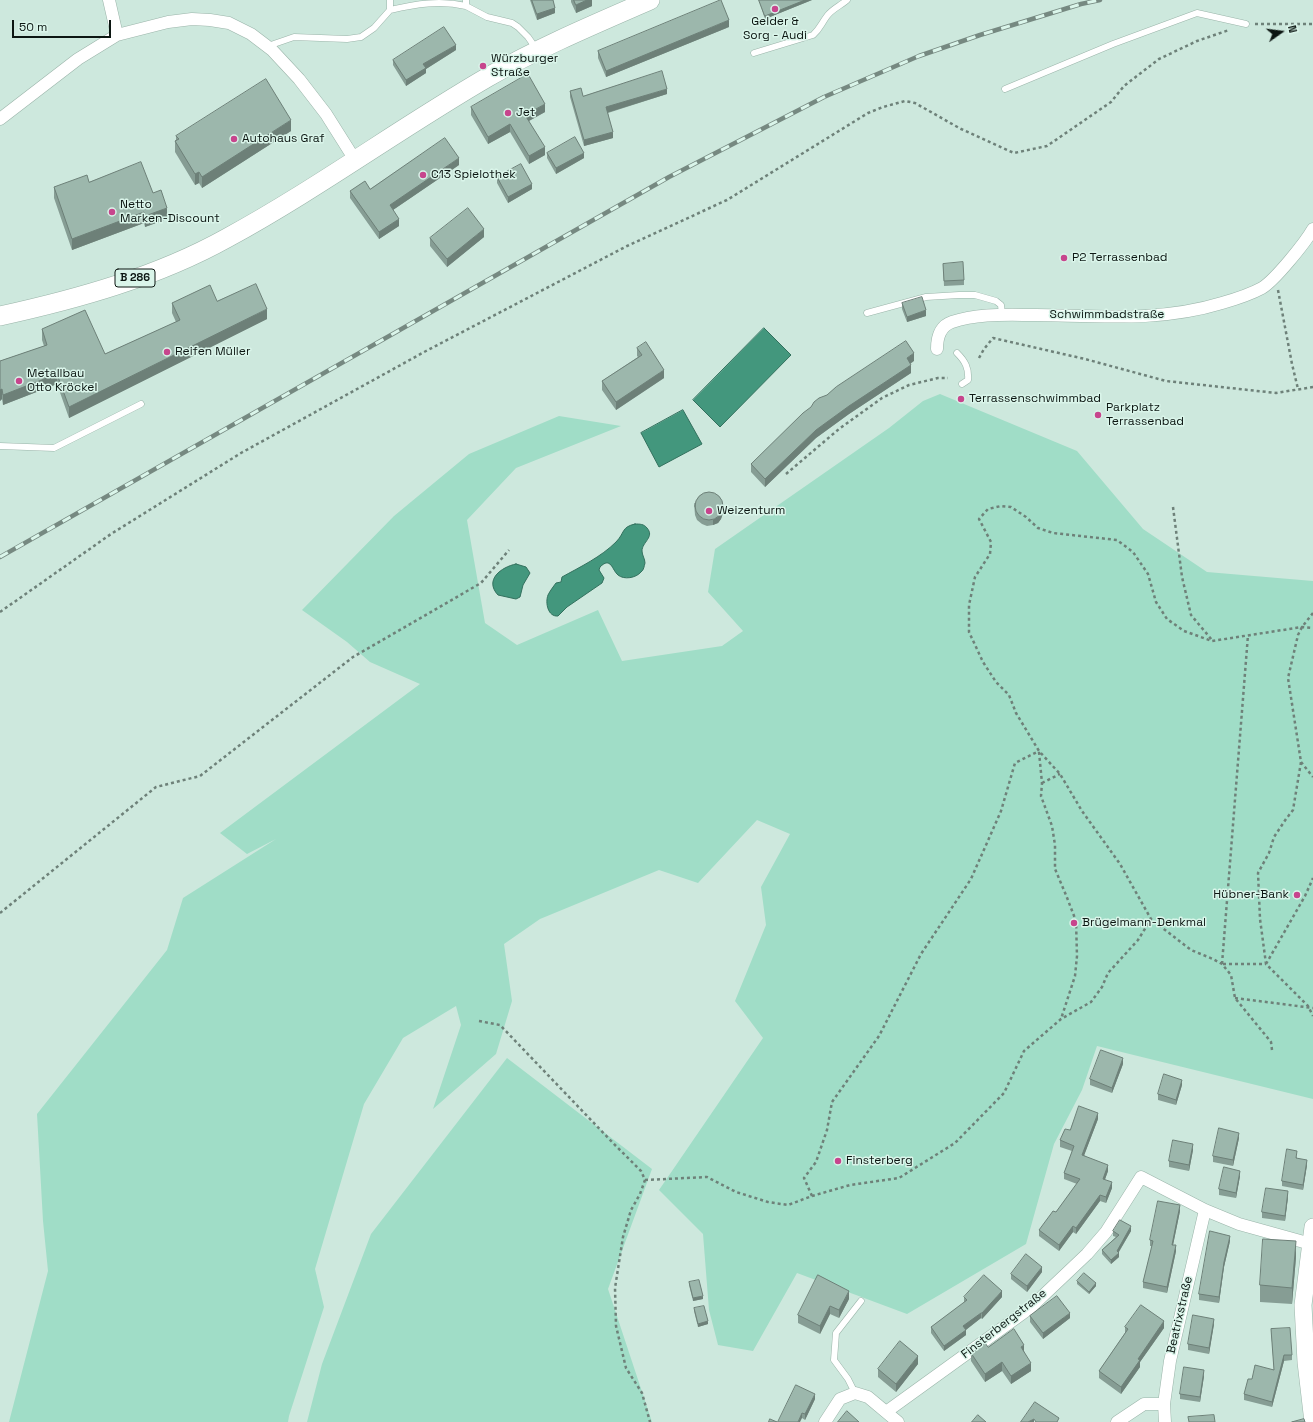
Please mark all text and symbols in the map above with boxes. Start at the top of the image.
marker: Gelder & Sorg - Audi [770,4,780,14]
scale bar [14,12,113,38]
north arrow [1261,12,1301,52]
place label: Gelder & Sorg - Audi [743,15,807,43]
text: 50 m [19,19,47,35]
text: N [1285,24,1300,34]
place label: Würzburger Straße [491,52,558,80]
marker: Würzburger Straße [478,61,488,71]
place label: Jet [516,106,535,120]
marker: Jet [503,108,513,118]
place label: Autohaus Graf [242,132,325,146]
marker: Autohaus Graf [229,134,239,144]
place label: C13 Spielothek [431,168,516,182]
marker: C13 Spielothek [418,170,428,180]
place label: Netto Marken-Discount [120,198,220,226]
marker: Netto Marken-Discount [107,207,117,217]
place label: P2 Terrassenbad [1072,251,1167,265]
marker: P2 Terrassenbad [1059,253,1069,263]
road number: B 286 [115,269,155,287]
street label: Schwimmbadstraße [1050,308,1164,322]
place label: Reifen Müller [175,345,250,359]
marker: Reifen Müller [162,347,172,357]
place label: Metallbau Otto Kröckel [27,367,97,395]
marker: Metallbau Otto Kröckel [14,376,24,386]
place label: Terrassenschwimmbad [969,392,1101,406]
marker: Terrassenschwimmbad [956,394,966,404]
place label: Parkplatz Terrassenbad [1106,401,1184,429]
marker: Parkplatz Terrassenbad [1093,410,1103,420]
place label: Weizenturm [717,504,785,518]
marker: Weizenturm [704,506,714,516]
place label: Hübner-Bank [1213,888,1289,902]
marker: Hübner-Bank [1292,890,1302,900]
place label: Brügelmann-Denkmal [1082,916,1206,930]
marker: Brügelmann-Denkmal [1069,918,1079,928]
place label: Finsterberg [846,1154,913,1168]
marker: Finsterberg [833,1156,843,1166]
street label: Beatrixstraße [1164,1275,1196,1355]
street label: Finsterbergstraße [958,1286,1050,1362]

